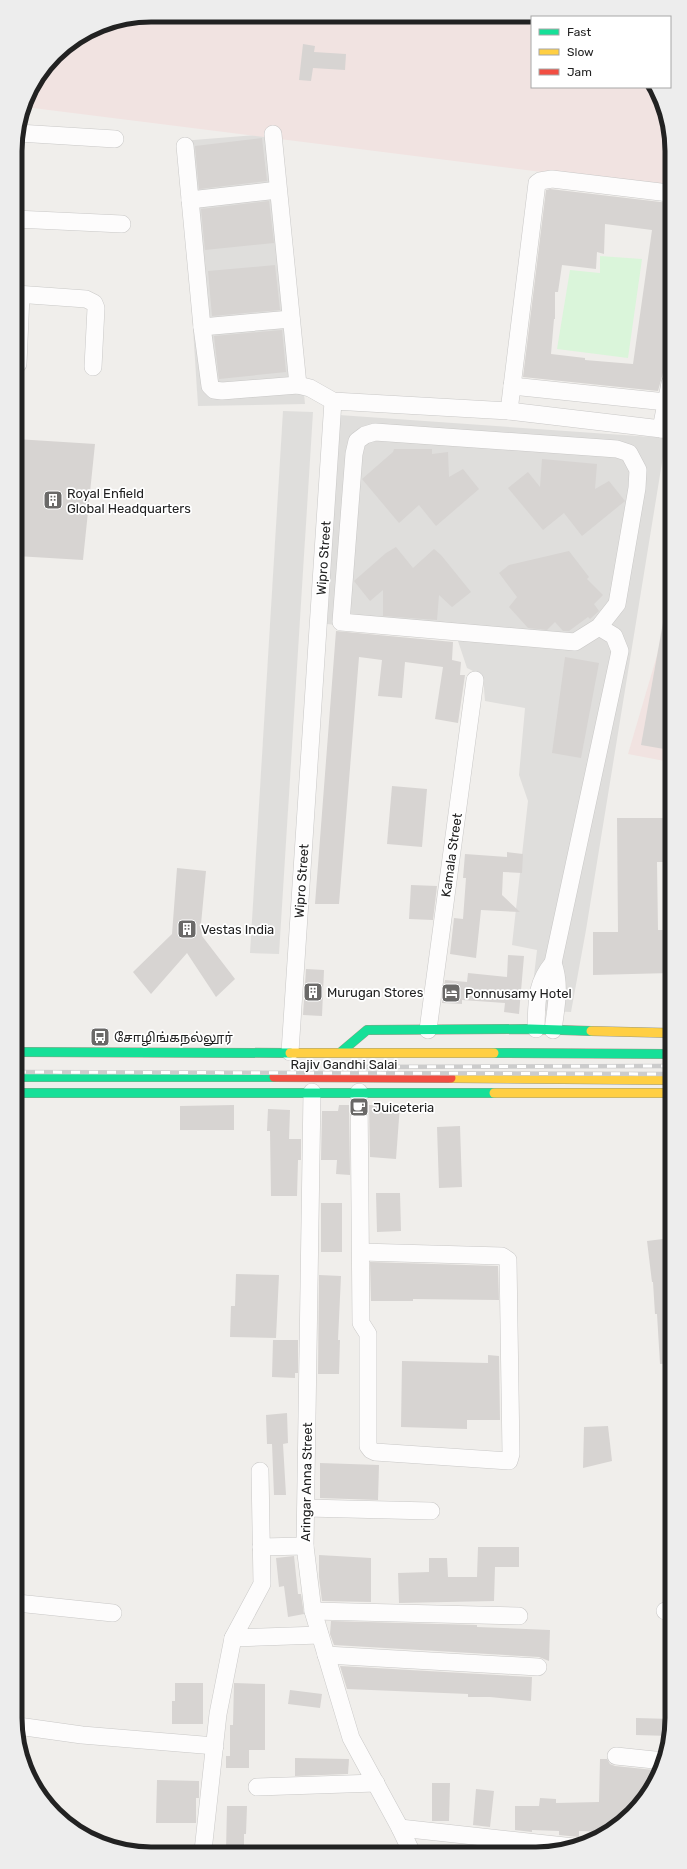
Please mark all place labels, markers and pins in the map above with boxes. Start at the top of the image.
place label: Royal Enfield Global Headquarters [67,486,191,516]
building icon: Royal Enfield Global Headquarters [42,489,64,511]
building icon: Vestas India [176,918,198,940]
place label: Vestas India [201,922,274,937]
building icon: Murugan Stores [302,981,324,1003]
hotel icon: Ponnusamy Hotel [440,982,462,1004]
place label: Murugan Stores [327,985,424,1001]
place label: Ponnusamy Hotel [465,986,572,1001]
bus stop icon: சோழிங்கநல்லூர் [89,1026,111,1048]
place label: சோழிங்கநல்லூர் [114,1030,233,1046]
cafe icon: Juiceteria [348,1096,370,1118]
place label: Juiceteria [373,1100,434,1115]

